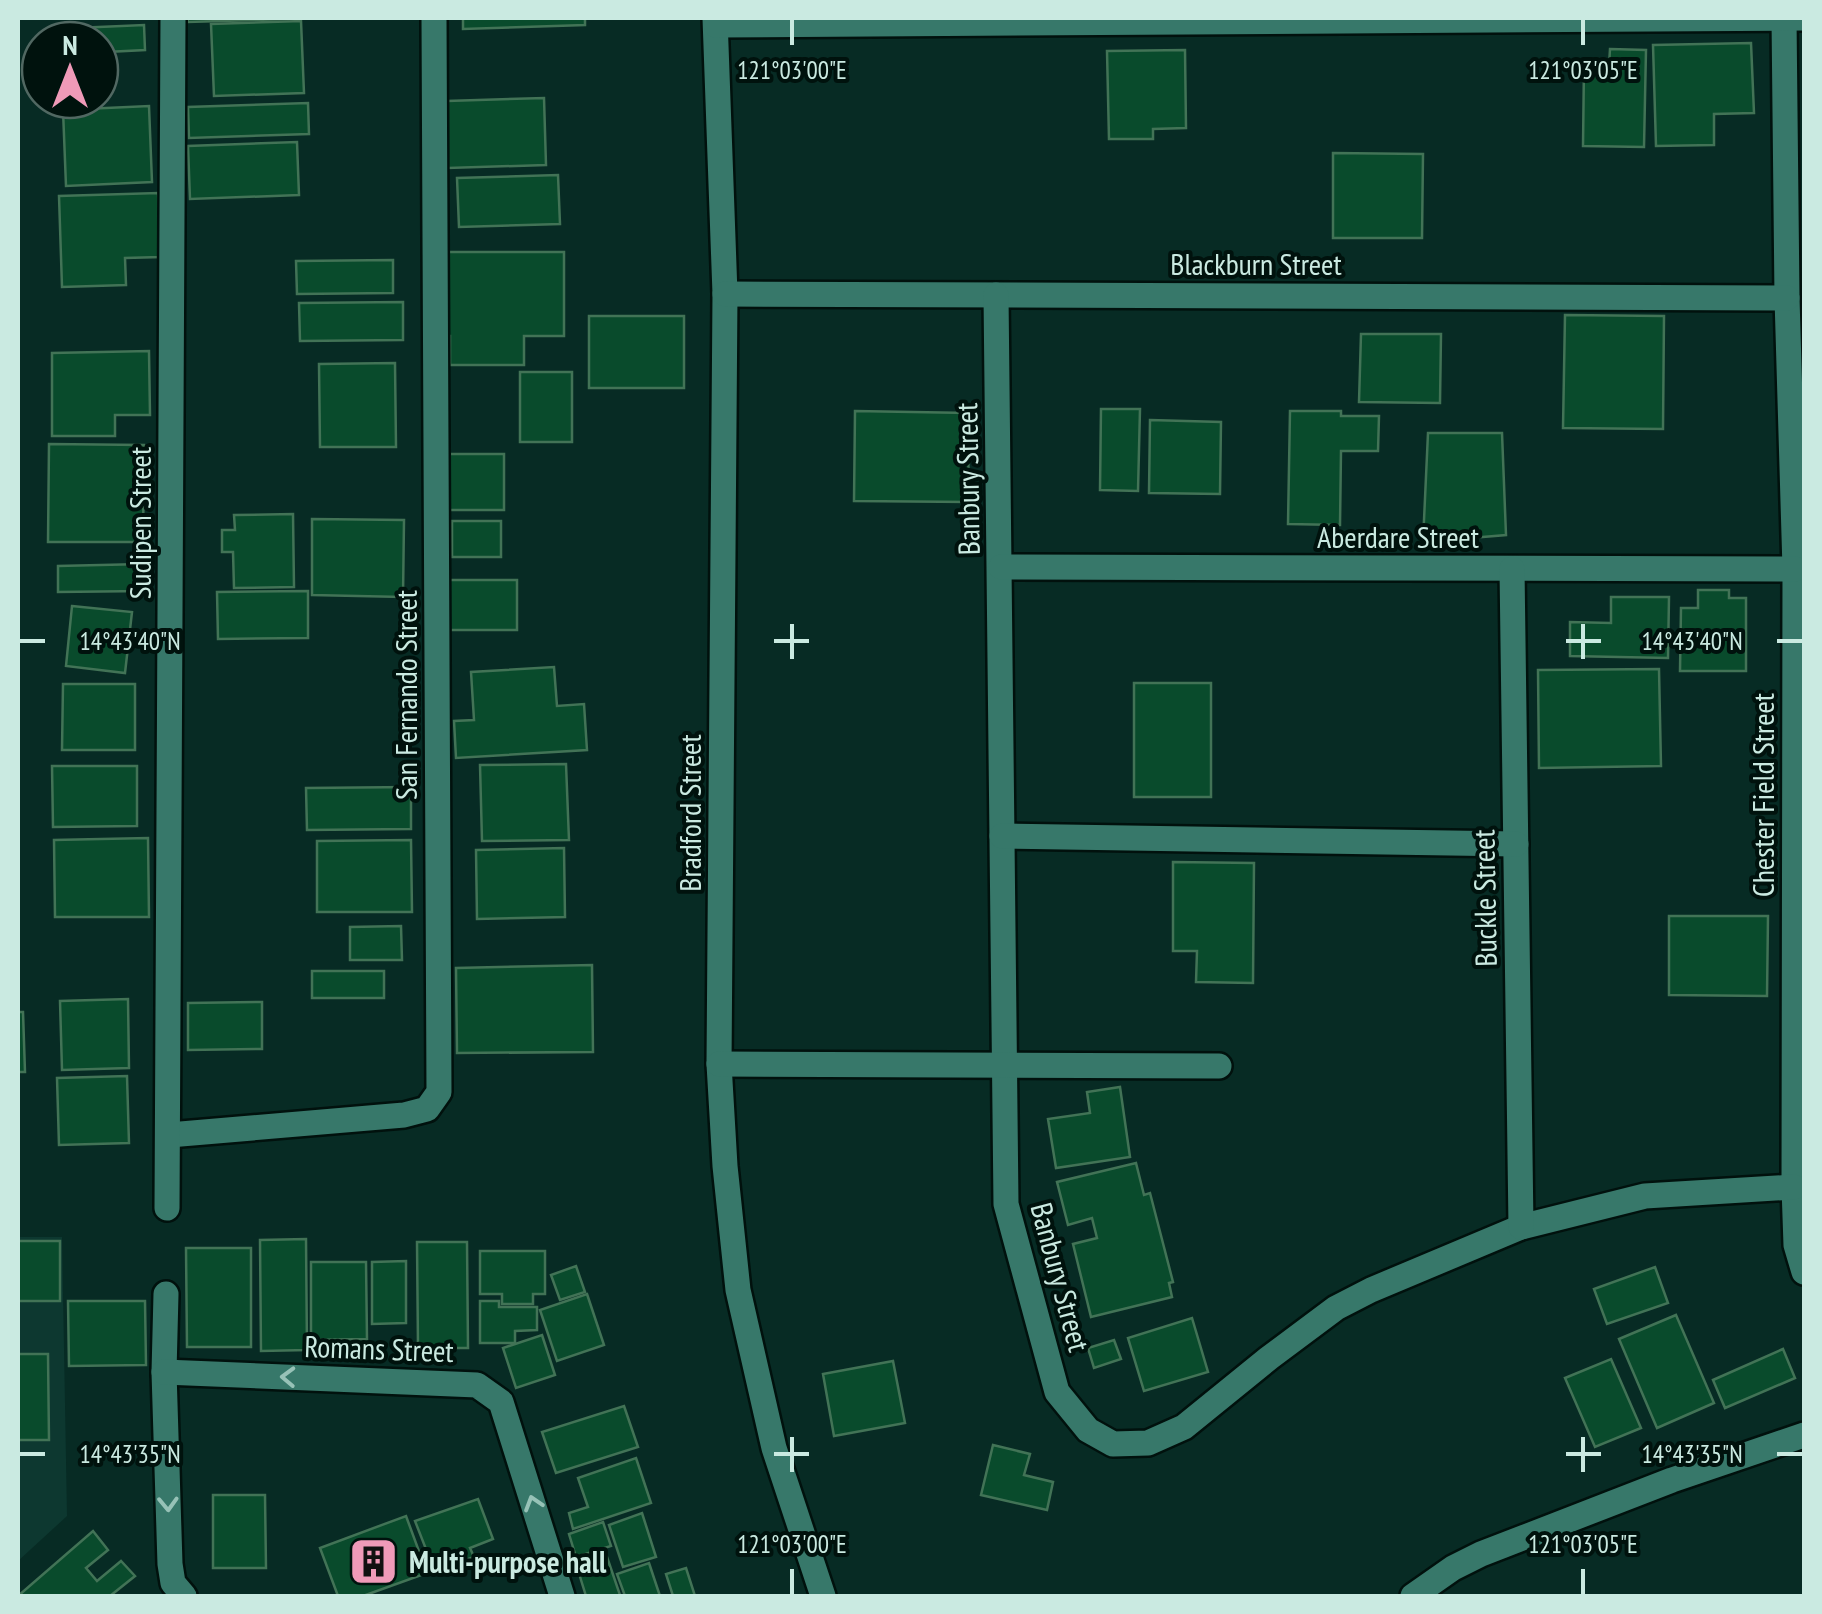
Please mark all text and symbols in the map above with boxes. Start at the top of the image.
north arrow [20,20,120,120]
text: N [62,26,78,63]
text: 121°03'00"E [737,54,847,86]
text: 121°03'05"E [1528,54,1638,86]
street label: Blackburn Street [1170,244,1342,283]
street label: Banbury Street [946,402,988,556]
street label: Sudipen Street [120,446,159,599]
street label: Aberdare Street [1317,517,1480,556]
street label: San Fernando Street [386,589,425,800]
text: 14°43'40"N [79,625,181,657]
text: 14°43'40"N [1641,625,1743,657]
street label: Chester Field Street [1743,692,1782,897]
street label: Bradford Street [670,734,709,892]
street label: Buckle Street [1463,828,1505,967]
street label: Banbury Street [1022,1198,1100,1356]
street label: Romans Street [304,1326,455,1370]
one-way arrow [280,1367,296,1388]
text: 14°43'35"N [79,1438,181,1470]
text: 14°43'35"N [1641,1438,1743,1470]
one-way arrow [524,1496,544,1513]
one-way arrow [158,1497,179,1513]
text: 121°03'00"E [737,1528,847,1560]
text: 121°03'05"E [1528,1528,1638,1560]
building icon: Multi-purpose hall [348,1535,400,1587]
place label: Multi-purpose hall [409,1542,607,1581]

